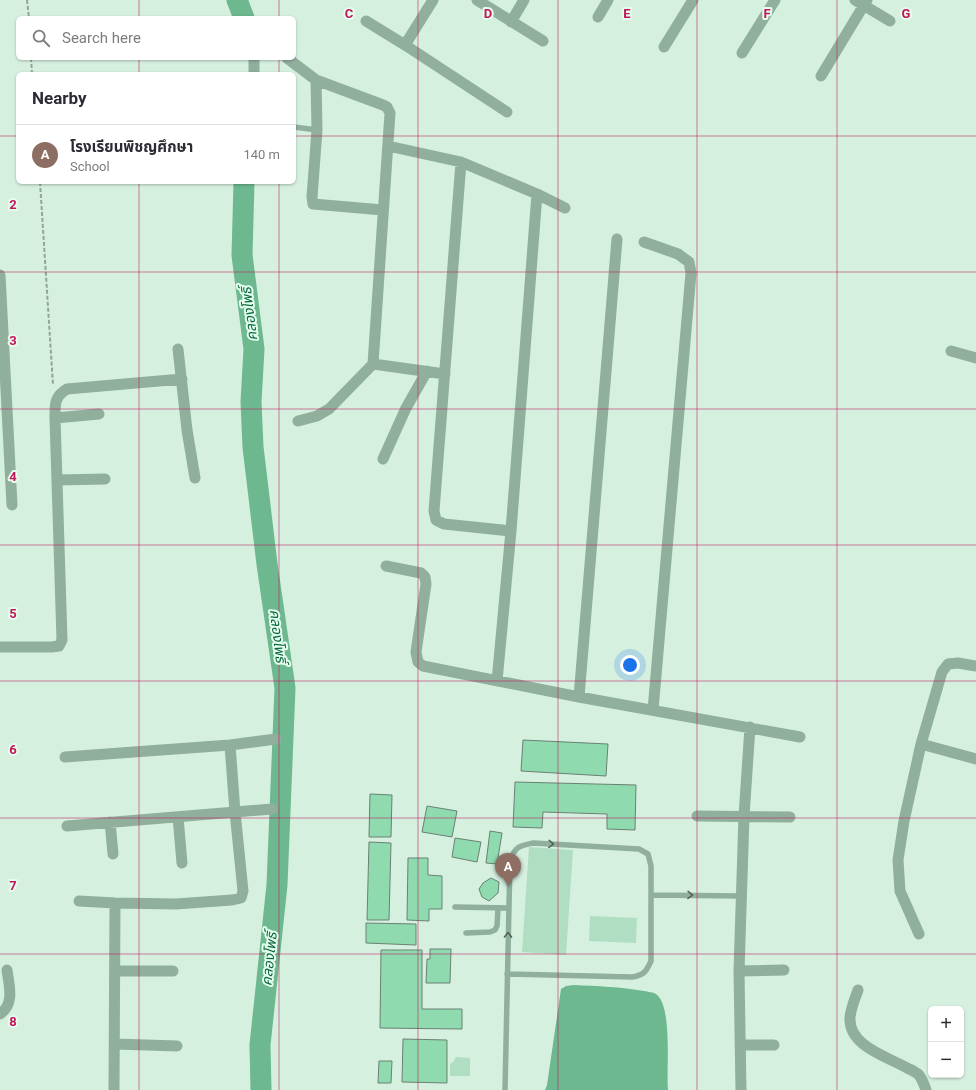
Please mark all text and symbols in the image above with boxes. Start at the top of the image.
text: C [345,6,354,21]
text: D [484,6,492,21]
text: E [623,6,631,21]
text: F [763,6,771,21]
text: G [902,6,911,21]
search box [16,16,296,60]
icon: search [30,27,52,49]
text: Search here [62,29,141,47]
text: Nearby [32,88,87,108]
text: โรงเรียนพิชญศึกษา [70,138,193,156]
text: A [41,147,49,162]
text: 140 m [243,147,280,162]
text: School [70,159,110,174]
text: 2 [9,197,17,212]
water label: คลองโพธิ์ [237,282,260,342]
text: 3 [9,333,17,348]
text: 4 [9,469,17,484]
text: 5 [9,606,17,621]
water label: คลองโพธิ์ [267,608,290,668]
your location [620,655,640,675]
text: 6 [9,742,17,757]
one-way arrow [548,840,554,849]
pin: A [495,853,521,886]
text: 7 [9,878,17,893]
one-way arrow [687,891,693,899]
water label: คลองโพธิ์ [258,927,280,986]
one-way arrow [504,932,512,938]
map controls [928,1006,964,1078]
button: + [928,1006,964,1042]
text: 8 [9,1014,17,1029]
button: − [928,1042,964,1078]

